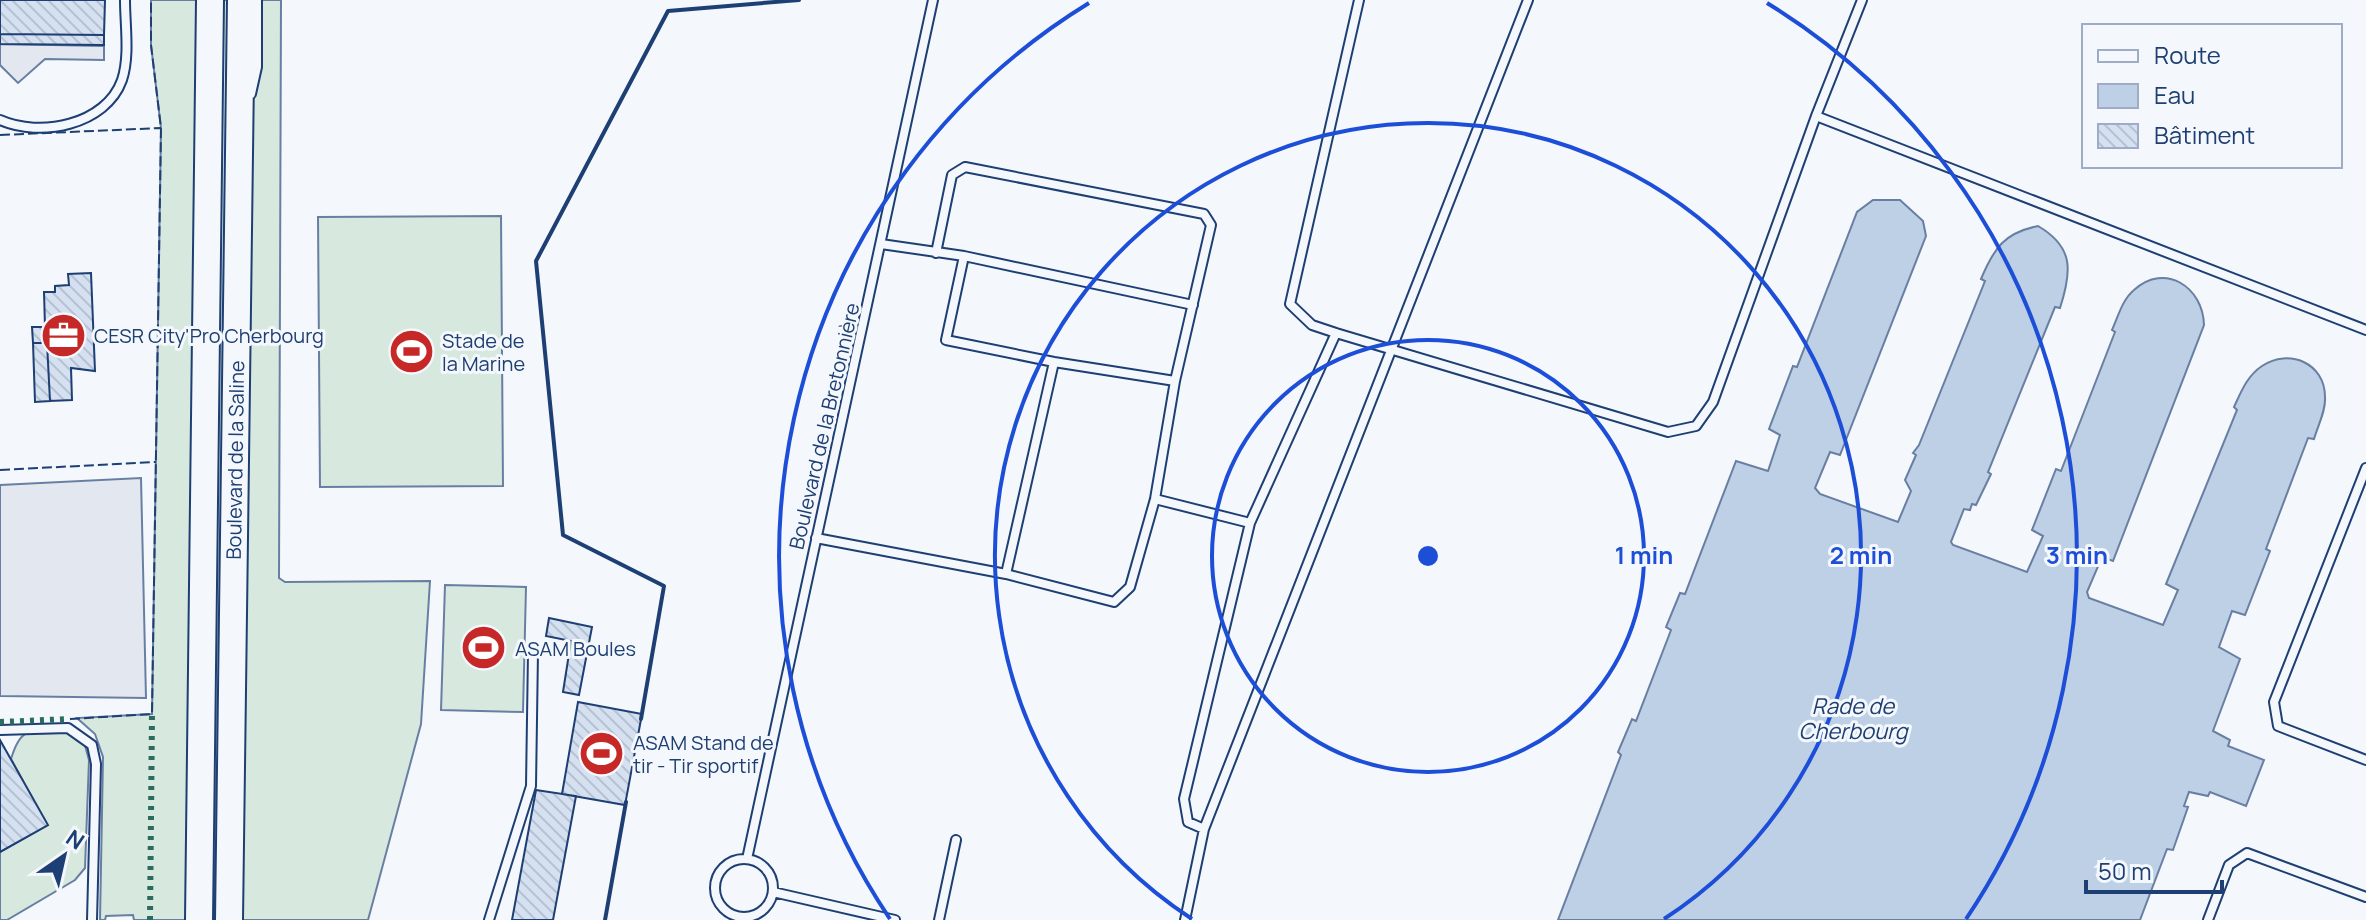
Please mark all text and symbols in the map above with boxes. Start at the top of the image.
legend [2082,24,2342,168]
text: Route [2154,38,2221,71]
text: Eau [2154,78,2195,111]
text: Bâtiment [2154,118,2255,151]
street label: Boulevard de la Bretonnière [783,300,865,552]
office icon: CESR City'Pro Cherbourg [39,311,87,359]
place label: CESR City'Pro Cherbourg [94,322,324,349]
sports icon: Stade de la Marine [387,327,435,375]
place label: Stade de la Marine [442,327,525,377]
street label: Boulevard de la Saline [220,360,250,560]
text: 1 min [1615,538,1673,571]
text: 2 min [1830,538,1892,571]
text: 3 min [2046,538,2108,571]
centre of rings [1414,542,1442,570]
sports icon: ASAM Boules [460,624,508,672]
place label: ASAM Boules [515,635,636,662]
water label: Rade de Cherbourg [1798,691,1910,746]
place label: ASAM Stand de tir - Tir sportif [633,729,774,779]
sports icon: ASAM Stand de tir - Tir sportif [578,730,626,778]
north arrow [24,816,104,896]
text: N [60,823,90,856]
scale bar [2086,844,2222,894]
text: 50 m [2098,854,2152,887]

